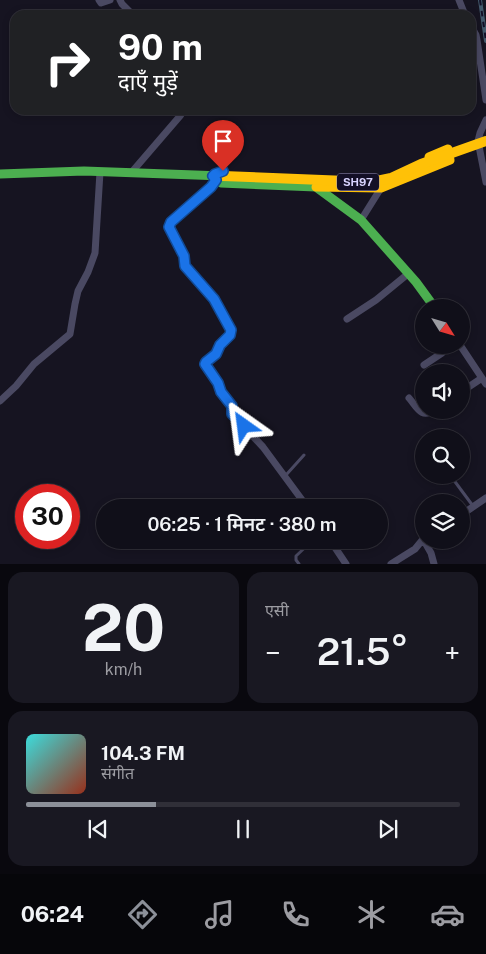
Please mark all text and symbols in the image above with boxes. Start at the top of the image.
text: 90 m [118,27,203,68]
icon: right [35,30,100,95]
text: दाएँ मुड़ें [118,69,178,95]
pin [202,120,244,171]
icon: arrive [209,127,237,155]
road number: SH97 [337,173,379,190]
north arrow [415,299,470,354]
map controls [415,299,470,549]
button: sound [415,364,470,419]
position arrow [217,399,269,451]
button: search [415,429,470,484]
speed limit sign: 30 [15,484,80,549]
button: layers [415,494,470,549]
text: 06:25 · 1 मिनट · 380 m [147,513,337,535]
text: 20 [82,589,165,666]
text: एसी [265,601,289,620]
text: 21.5° [317,629,408,674]
text: − [265,636,281,669]
text: + [444,636,460,669]
text: km/h [105,660,142,679]
text: 104.3 FM [101,742,185,764]
text: संगीत [101,764,134,783]
icon: previous [84,815,112,843]
icon: pause [229,815,257,843]
icon: next [374,815,402,843]
icon: directions [125,897,160,932]
icon: music [202,897,237,932]
icon: phone [278,897,313,932]
icon: climate [354,897,389,932]
icon: car [430,897,465,932]
text: 06:24 [21,901,84,927]

